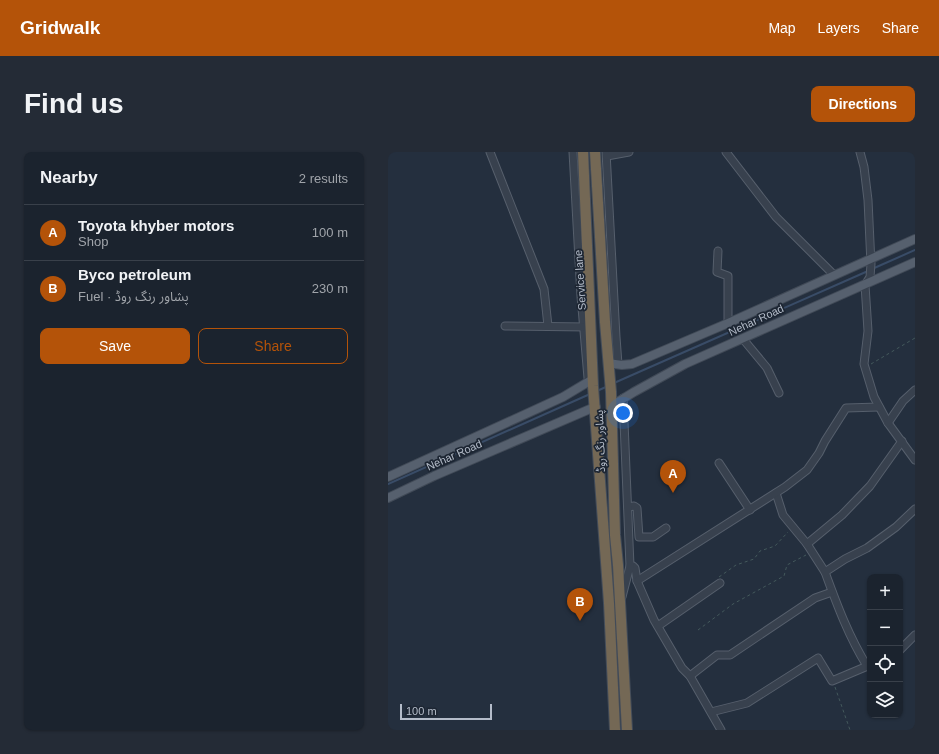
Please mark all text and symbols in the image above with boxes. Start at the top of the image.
text: Gridwalk [20,17,100,38]
text: Map [768,20,796,36]
text: Layers [818,20,860,36]
text: Share [882,20,919,36]
button: Directions [811,86,915,122]
text: Find us [24,88,124,119]
text: Nearby [40,168,98,187]
text: 2 results [299,171,348,186]
text: Toyota khyber motors [78,217,234,234]
text: A [48,225,58,240]
text: 100 m [312,225,348,240]
text: Shop [78,234,108,249]
street label: Service lane [572,249,588,311]
text: Byco petroleum [78,266,191,283]
text: B [48,281,58,296]
text: 230 m [312,281,348,296]
text: Fuel · پشاور رنگ روڈ [78,289,189,304]
street label: Nehar Road [727,302,785,338]
button: Save [40,328,190,364]
button: Share [198,328,348,364]
your location [613,403,633,423]
street label: پشاور رنگ روڈ [593,409,609,472]
street label: Nehar Road [424,437,484,473]
pin: A [660,460,686,493]
map controls [867,574,903,718]
button: + [867,574,903,610]
pin: B [567,588,593,621]
button: − [867,610,903,646]
button: locate [867,646,903,682]
button: layers [867,682,903,718]
scale bar [400,702,492,721]
text: 100 m [406,705,437,717]

